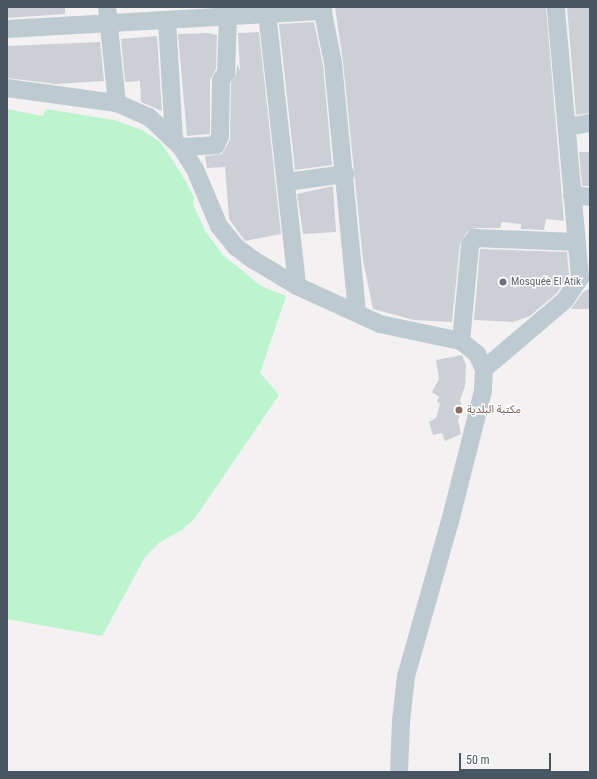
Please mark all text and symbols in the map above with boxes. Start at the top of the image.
place label: Mosquée El Atik [511,275,581,289]
marker: Mosquée El Atik [498,277,508,287]
place label: مكتبة البلدية [467,403,521,417]
marker: مكتبة البلدية [454,405,464,415]
scale bar [461,745,553,771]
text: 50 m [466,753,490,767]

